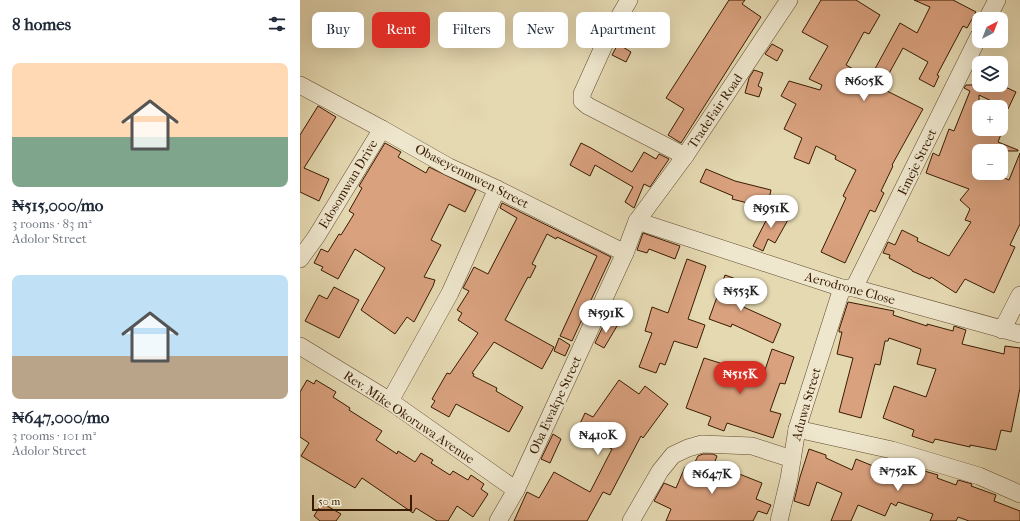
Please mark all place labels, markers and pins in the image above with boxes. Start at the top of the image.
pin: ₦605K [836,68,892,102]
pin: ₦951K [743,195,799,229]
pin: ₦553K [713,278,769,312]
pin: ₦591K [578,300,634,334]
pin: ₦515K [712,361,768,395]
pin: ₦410K [570,422,626,456]
pin: ₦752K [870,458,926,492]
pin: ₦647K [684,461,740,495]

